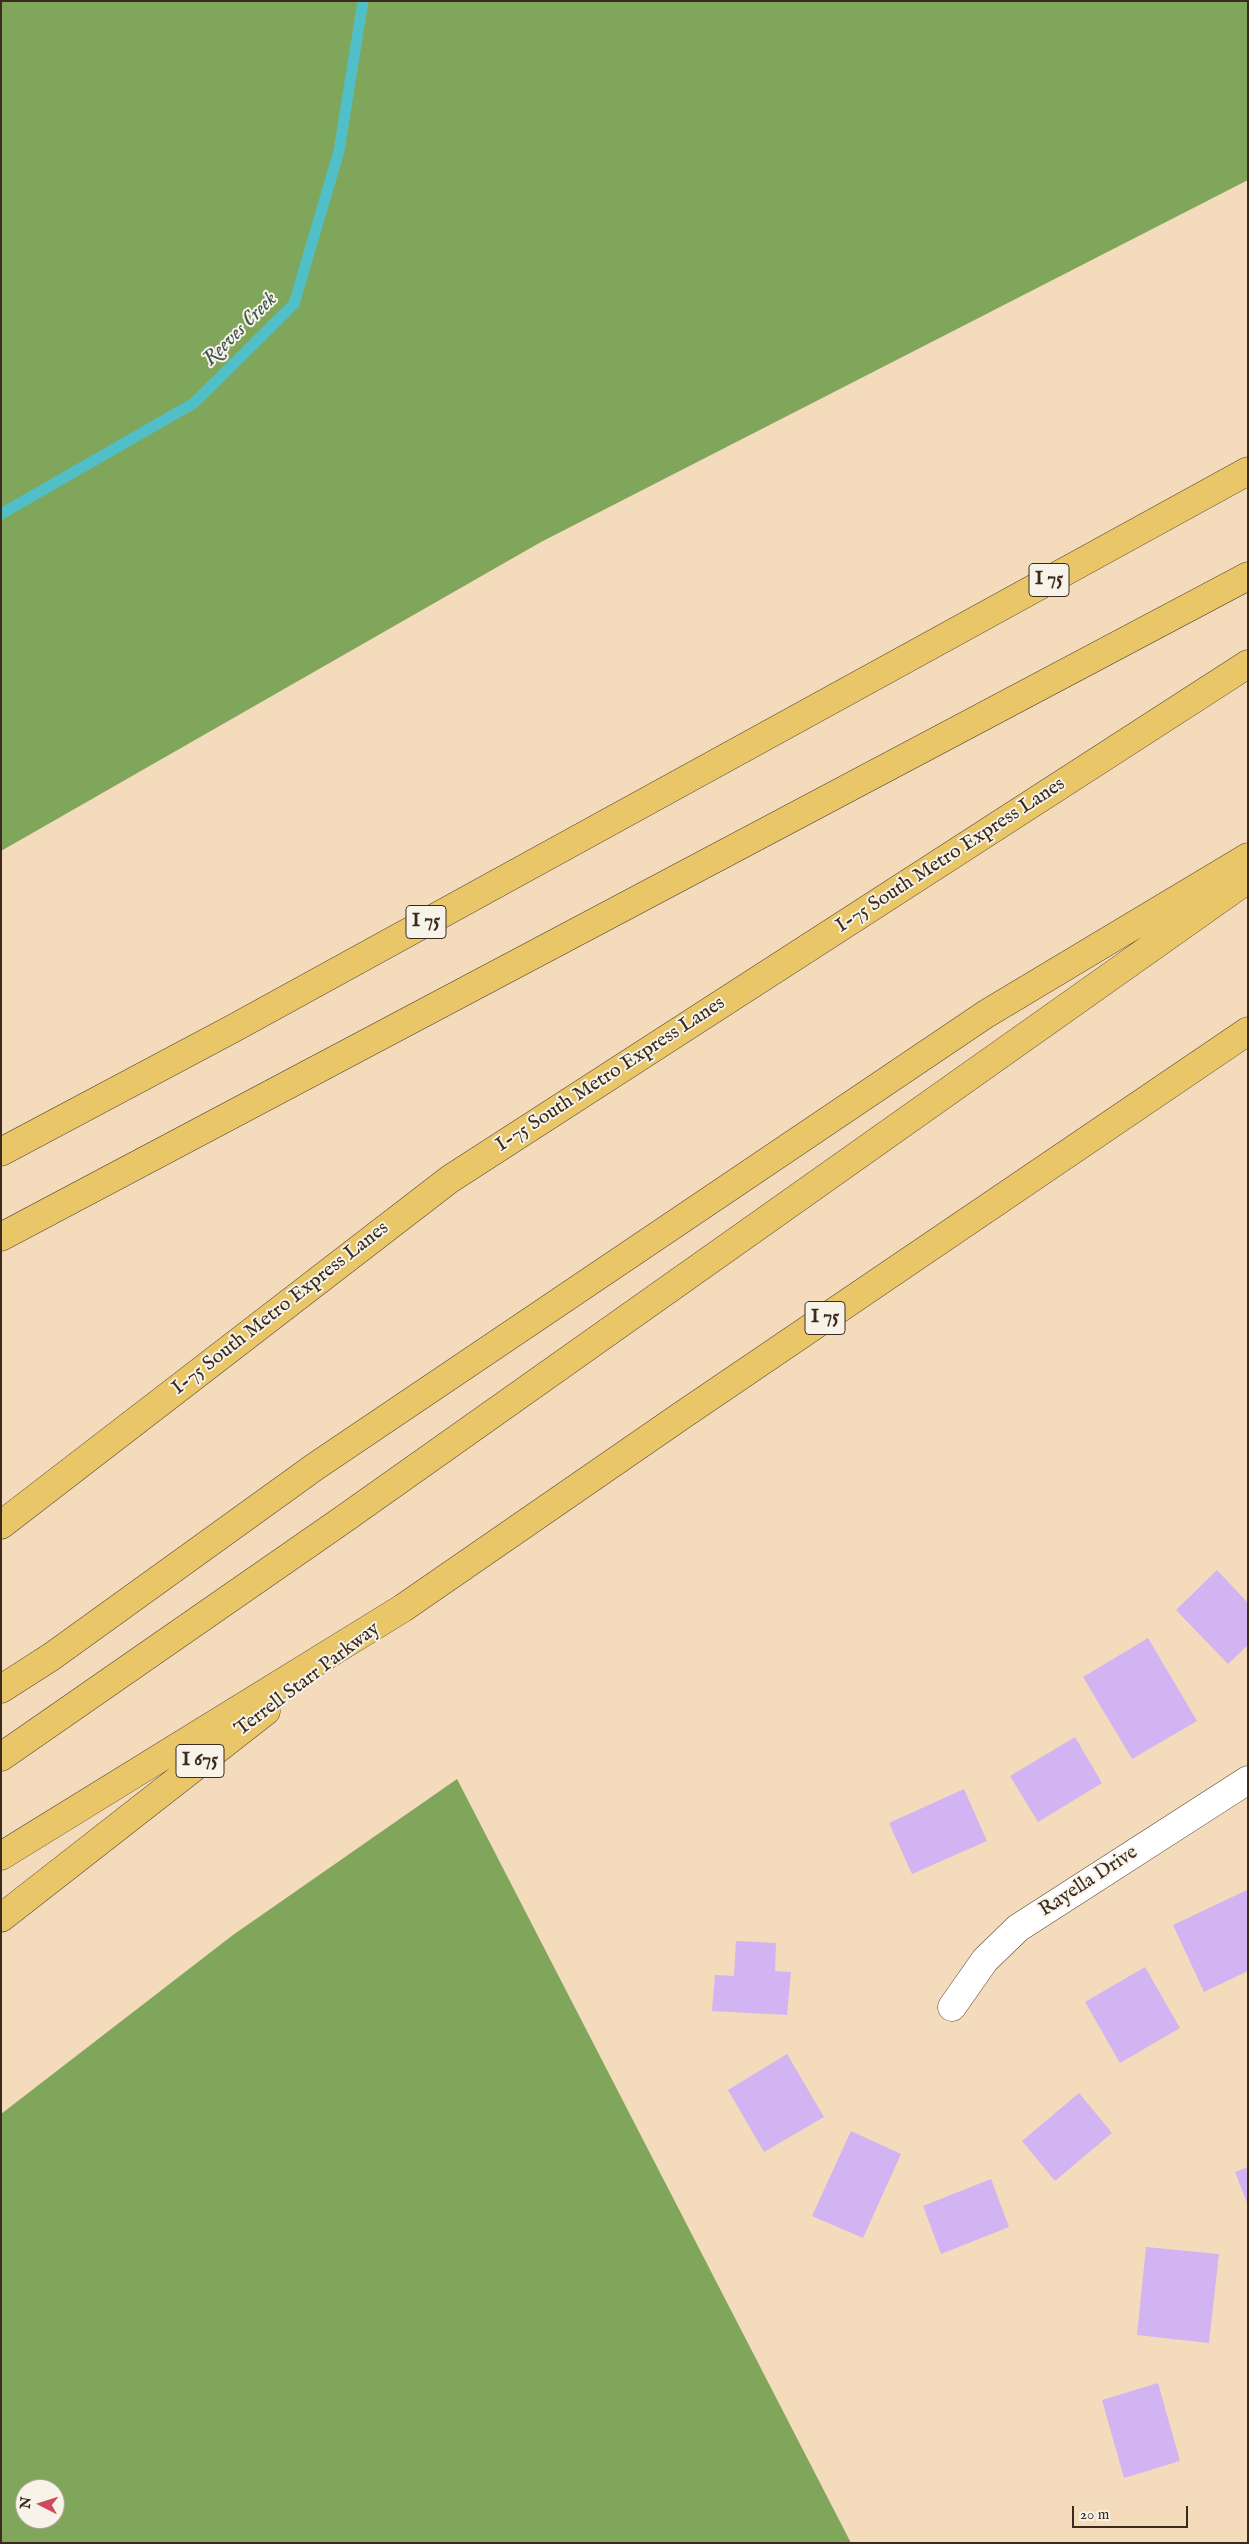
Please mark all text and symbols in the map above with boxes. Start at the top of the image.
water label: Reeves Creek [199,288,283,372]
road number: I 75 [1029,564,1069,596]
street label: I-75 South Metro Express Lanes [832,773,1070,939]
road number: I 75 [406,906,446,939]
street label: I-75 South Metro Express Lanes [492,992,730,1158]
street label: I-75 South Metro Express Lanes [168,1217,394,1401]
road number: I 75 [805,1302,845,1335]
street label: Terrell Starr Parkway [231,1618,385,1742]
road number: I 675 [176,1744,224,1778]
street label: Rayella Drive [1035,1841,1143,1923]
north arrow [15,2479,65,2529]
text: N [17,2496,36,2510]
scale bar [1074,2496,1190,2528]
text: 20 m [1080,2505,1109,2524]

